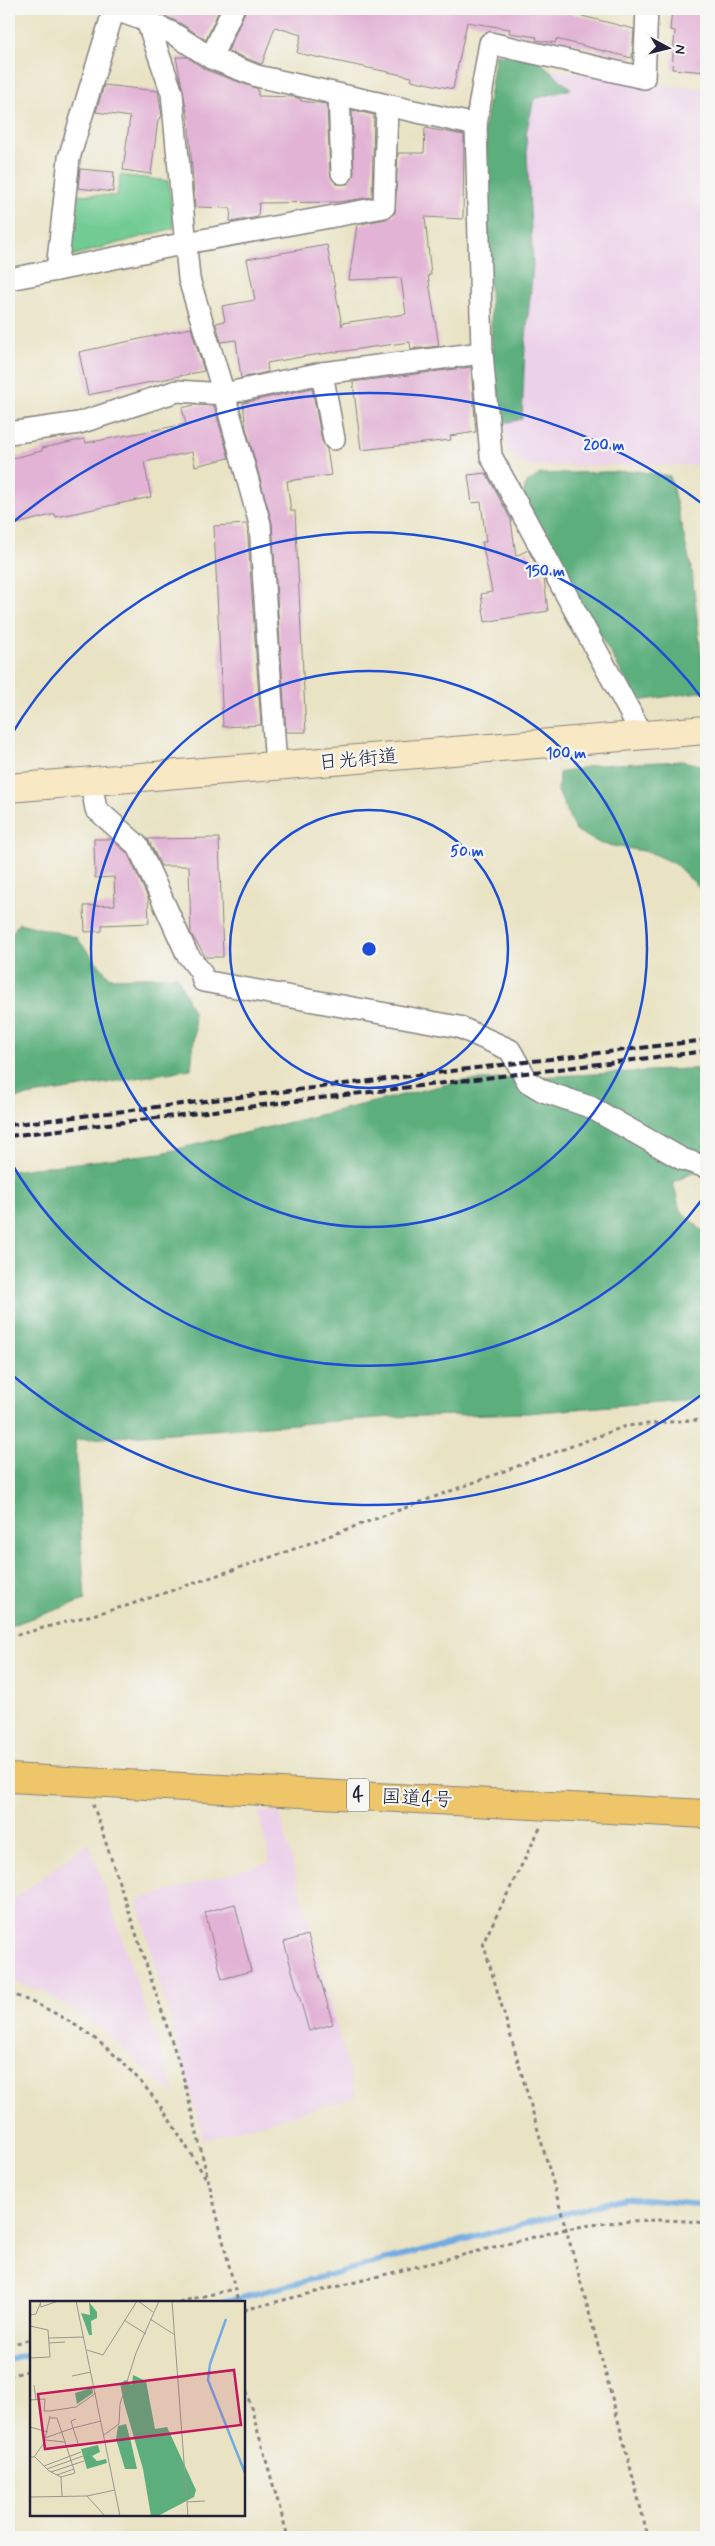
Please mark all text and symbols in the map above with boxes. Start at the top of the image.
north arrow [642,22,692,72]
text: N [670,44,689,55]
text: 200 m [584,436,625,456]
text: 150 m [525,562,565,582]
street label: 日光街道 [317,743,399,777]
text: 100 m [546,744,586,764]
text: 50 m [450,842,484,862]
centre of rings [360,940,378,958]
road number: 4 [347,1778,369,1812]
street label: 国道4号 [381,1784,453,1814]
inset map [30,2301,245,2516]

